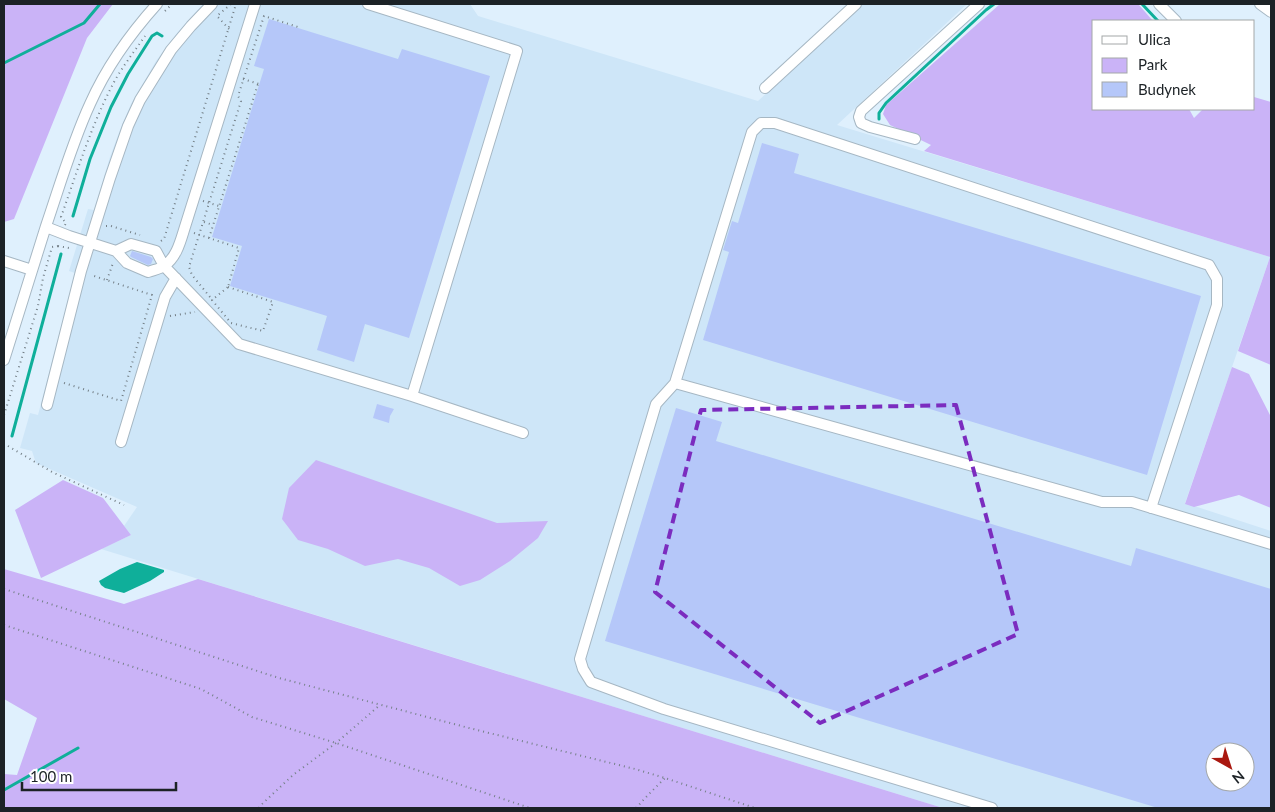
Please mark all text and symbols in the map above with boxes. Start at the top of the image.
legend [1092,20,1255,110]
text: Ulica [1138,30,1171,48]
text: Park [1138,55,1168,73]
text: Budynek [1138,80,1196,98]
north arrow [1205,742,1255,792]
scale bar [22,760,176,792]
text: 100 m [30,767,72,785]
text: N [1229,767,1248,787]

